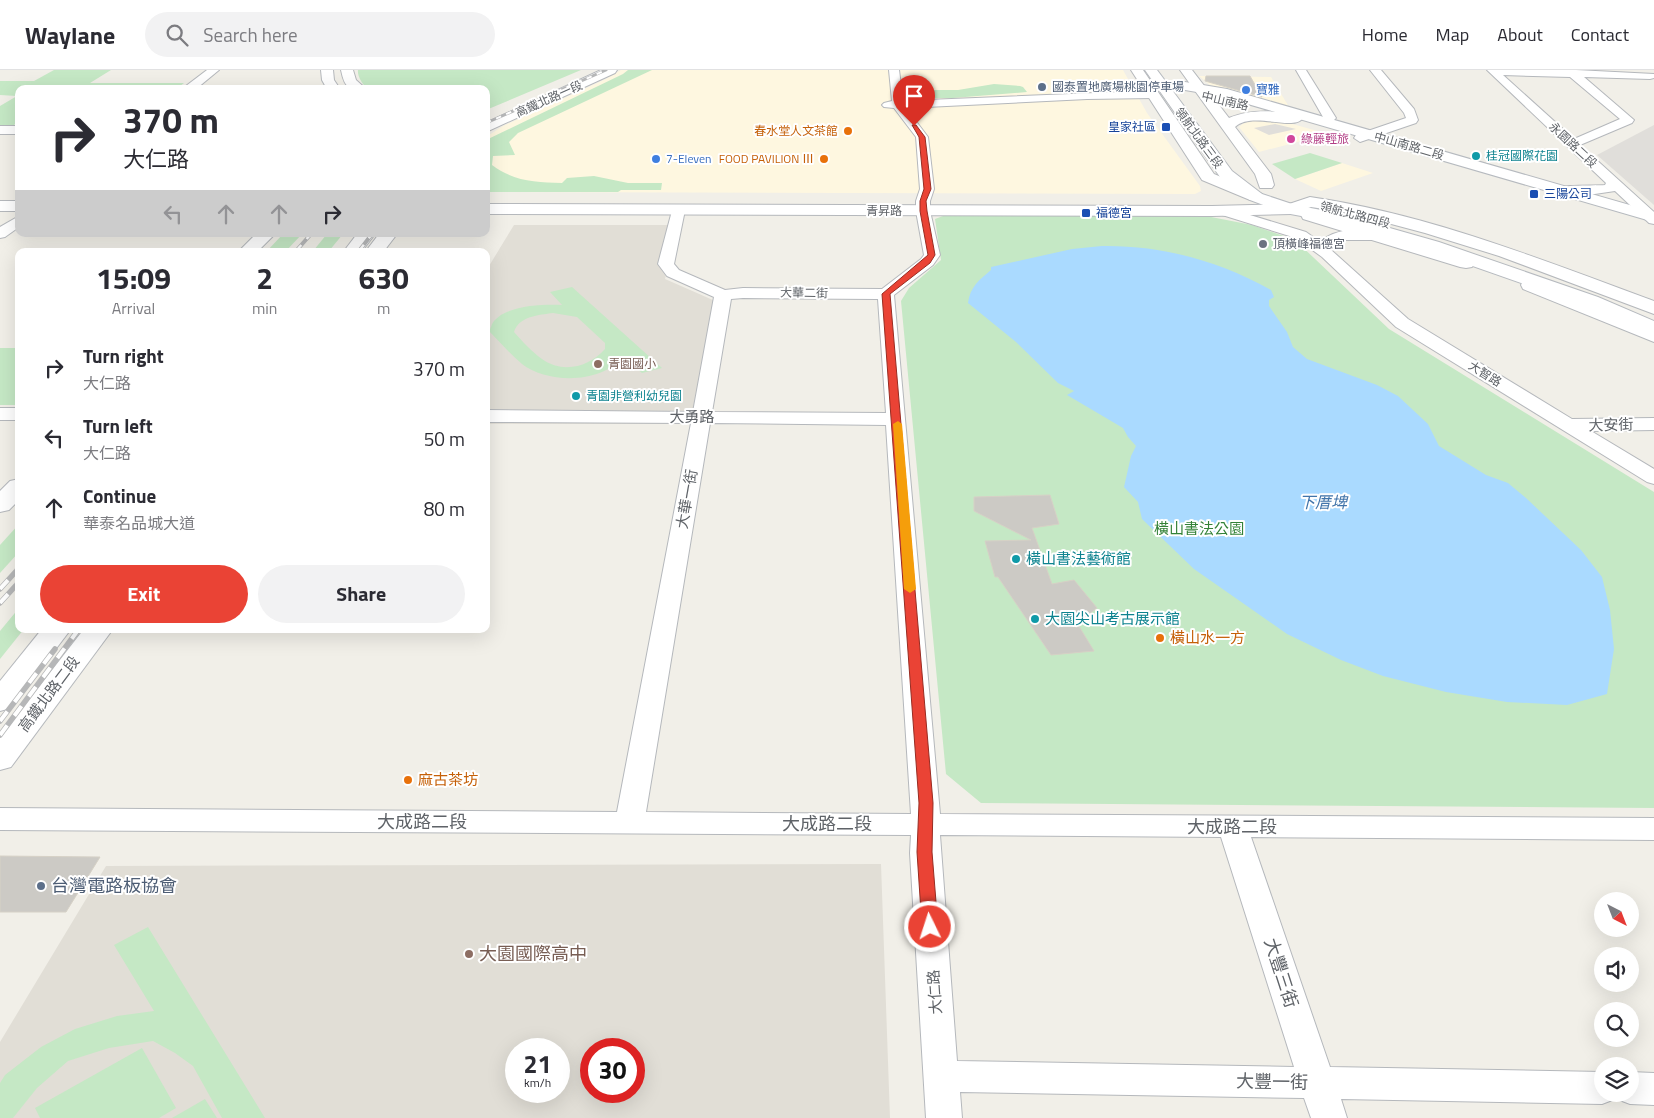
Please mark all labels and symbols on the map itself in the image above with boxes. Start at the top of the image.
street label: 高鐵北路一段 [512,75,586,122]
pin [893,75,935,126]
place label: 國泰置地廣場桃園停車場 [1052,77,1184,96]
place label: 寶雅 [1256,80,1280,99]
marker: 國泰置地廣場桃園停車場 [1036,81,1048,93]
marker: 寶雅 [1240,84,1252,96]
street label: 中山南路 [1200,86,1251,115]
street label: 領航北路三段 [1171,103,1228,172]
place label: 皇家社區 [1108,117,1156,136]
street label: 永園路二段 [1545,117,1602,172]
place label: 春水堂人文茶館 [754,121,838,140]
marker: 皇家社區 [1160,121,1172,133]
marker: 春水堂人文茶館 [842,125,854,137]
street label: 中山南路二段 [1372,126,1446,165]
place label: 綠藤輕旅 [1301,129,1349,148]
marker: 綠藤輕旅 [1285,133,1297,145]
place label: 桂冠國際花園 [1486,146,1558,165]
place label: 7-Eleven [666,149,712,168]
place label: FOOD PAVILION Ⅲ [719,149,814,168]
marker: 桂冠國際花園 [1470,150,1482,162]
marker: 7-Eleven [650,153,662,165]
marker: FOOD PAVILION Ⅲ [818,153,830,165]
place label: 三陽公司 [1544,184,1592,203]
marker: 三陽公司 [1528,188,1540,200]
street label: 領航北路四段 [1318,196,1392,233]
street label: 青昇路 [866,201,902,220]
place label: 福德宮 [1096,203,1132,222]
marker: 福德宮 [1080,207,1092,219]
place label: 頂橫峰福德宮 [1273,234,1345,253]
marker: 頂橫峰福德宮 [1257,238,1269,250]
street label: 大華二街 [780,283,828,302]
place label: 青園國小 [608,354,656,373]
street label: 大智路 [1465,356,1506,391]
marker: 青園國小 [592,358,604,370]
place label: 青園非營利幼兒園 [586,386,682,405]
marker: 青園非營利幼兒園 [570,390,582,402]
street label: 大勇路 [669,405,715,428]
street label: 大安街 [1588,413,1634,436]
street label: 大華一街 [670,467,703,530]
water label: 下厝埤 [1299,490,1349,514]
park label: 橫山書法公園 [1154,517,1244,540]
place label: 橫山書法藝術館 [1026,547,1131,570]
marker: 橫山書法藝術館 [1010,553,1022,565]
place label: 大園尖山考古展示館 [1045,607,1180,630]
marker: 大園尖山考古展示館 [1029,613,1041,625]
place label: 橫山水一方 [1170,626,1245,649]
marker: 橫山水一方 [1154,632,1166,644]
street label: 高鐵北路二段 [12,651,85,737]
place label: 麻古茶坊 [418,768,478,791]
marker: 麻古茶坊 [402,774,414,786]
street label: 大成路二段 [377,808,467,835]
street label: 大成路二段 [782,810,872,837]
street label: 大成路二段 [1187,813,1277,840]
place label: 台灣電路板協會 [51,872,177,899]
marker: 台灣電路板協會 [35,880,47,892]
north arrow [1594,892,1639,938]
position arrow [903,900,955,952]
street label: 大豐三街 [1258,934,1305,1011]
place label: 大園國際高中 [479,940,587,967]
marker: 大園國際高中 [463,948,475,960]
street label: 大仁路 [921,969,948,1015]
speed limit sign: 30 [580,1038,645,1103]
street label: 大豐一街 [1236,1067,1308,1096]

